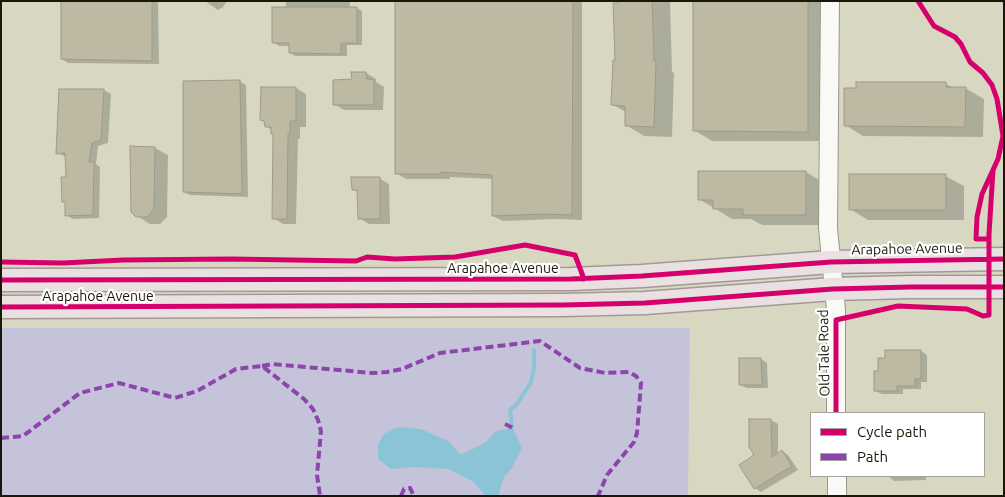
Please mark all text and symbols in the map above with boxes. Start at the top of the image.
street label: Arapahoe Avenue [851,240,963,258]
street label: Arapahoe Avenue [447,260,559,276]
street label: Arapahoe Avenue [42,288,154,304]
street label: Old Tale Road [815,309,833,397]
legend [810,412,985,477]
text: Cycle path [857,423,927,440]
text: Path [857,448,888,465]

